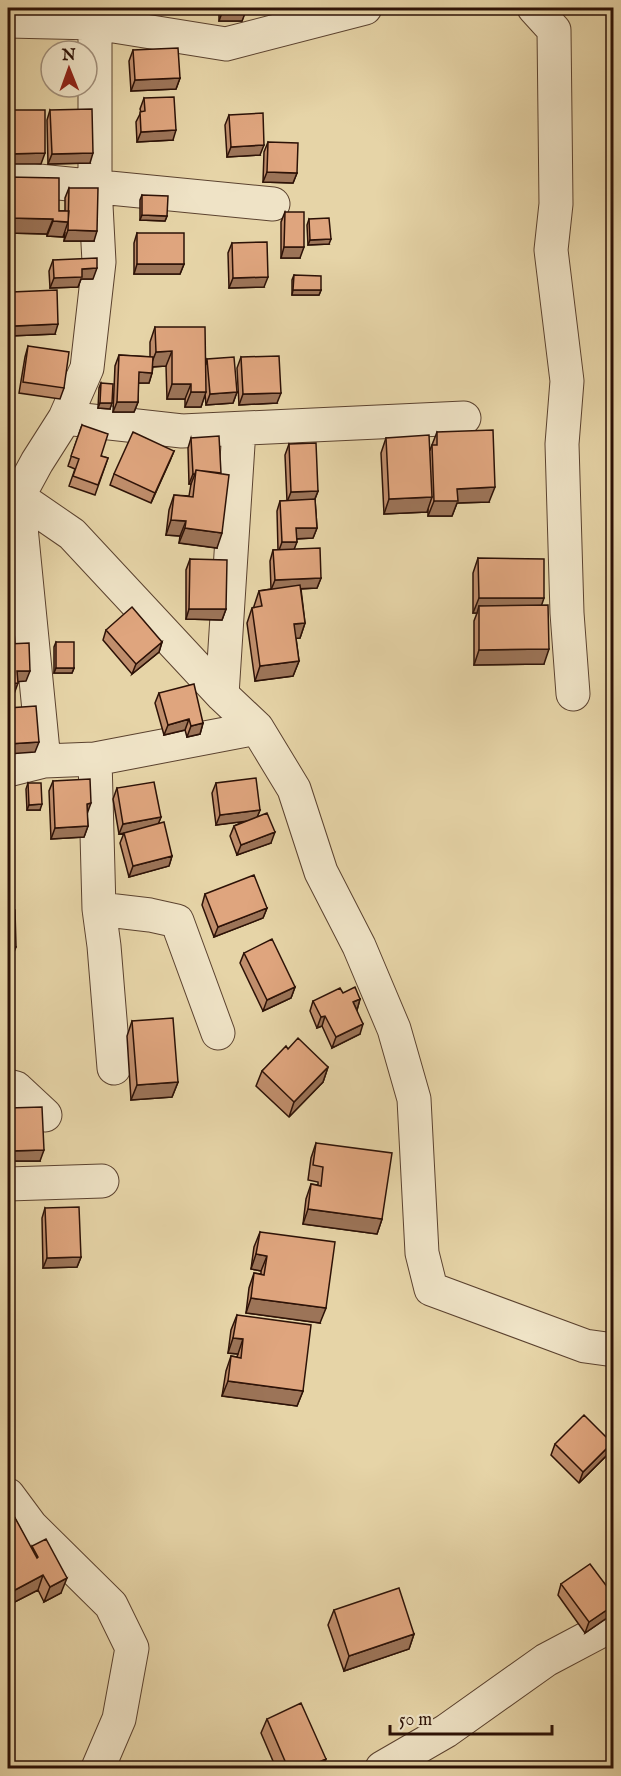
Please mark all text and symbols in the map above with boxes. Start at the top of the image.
north arrow [39,39,99,99]
text: N [61,46,76,66]
scale bar [390,1698,552,1736]
text: 50 m [399,1709,432,1732]

